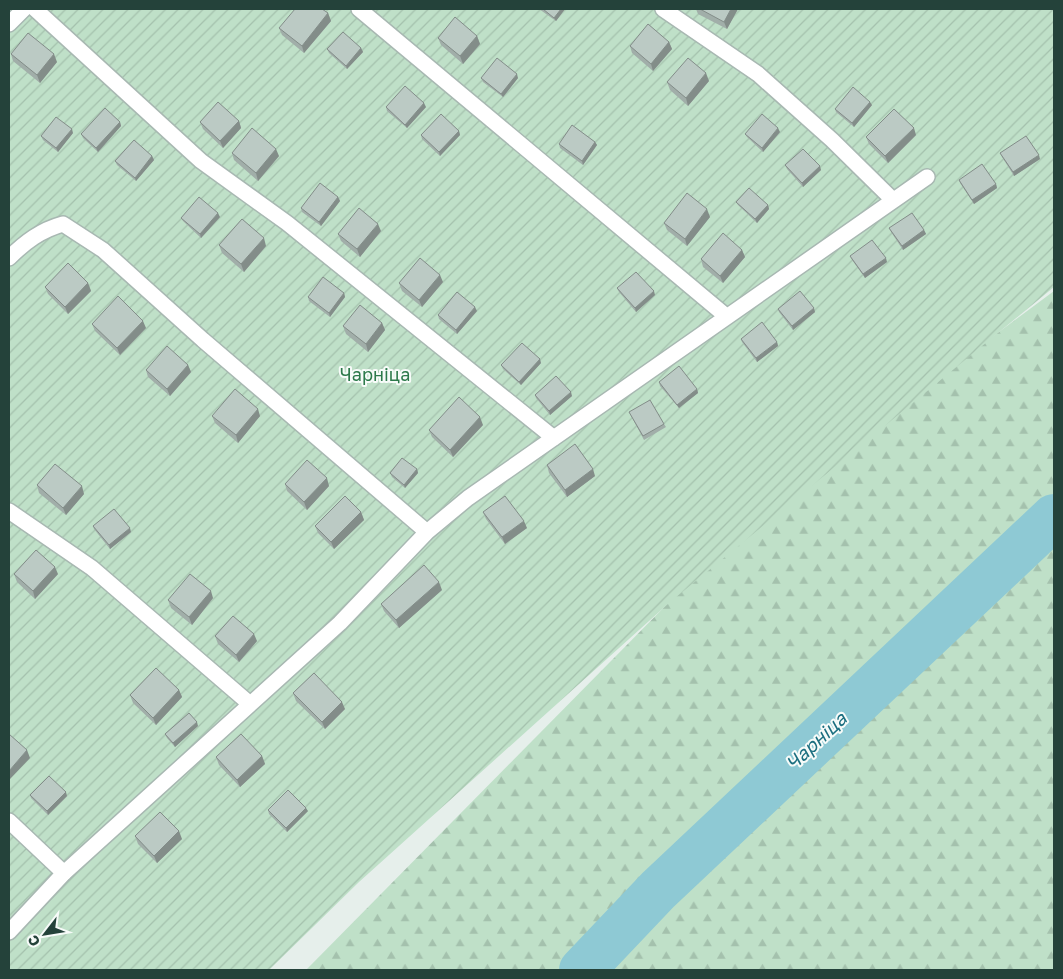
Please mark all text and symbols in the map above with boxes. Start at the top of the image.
park label: Чарніца [340,363,410,385]
water label: Чарніца [781,706,852,774]
north arrow [20,909,70,959]
text: С [24,932,43,950]

